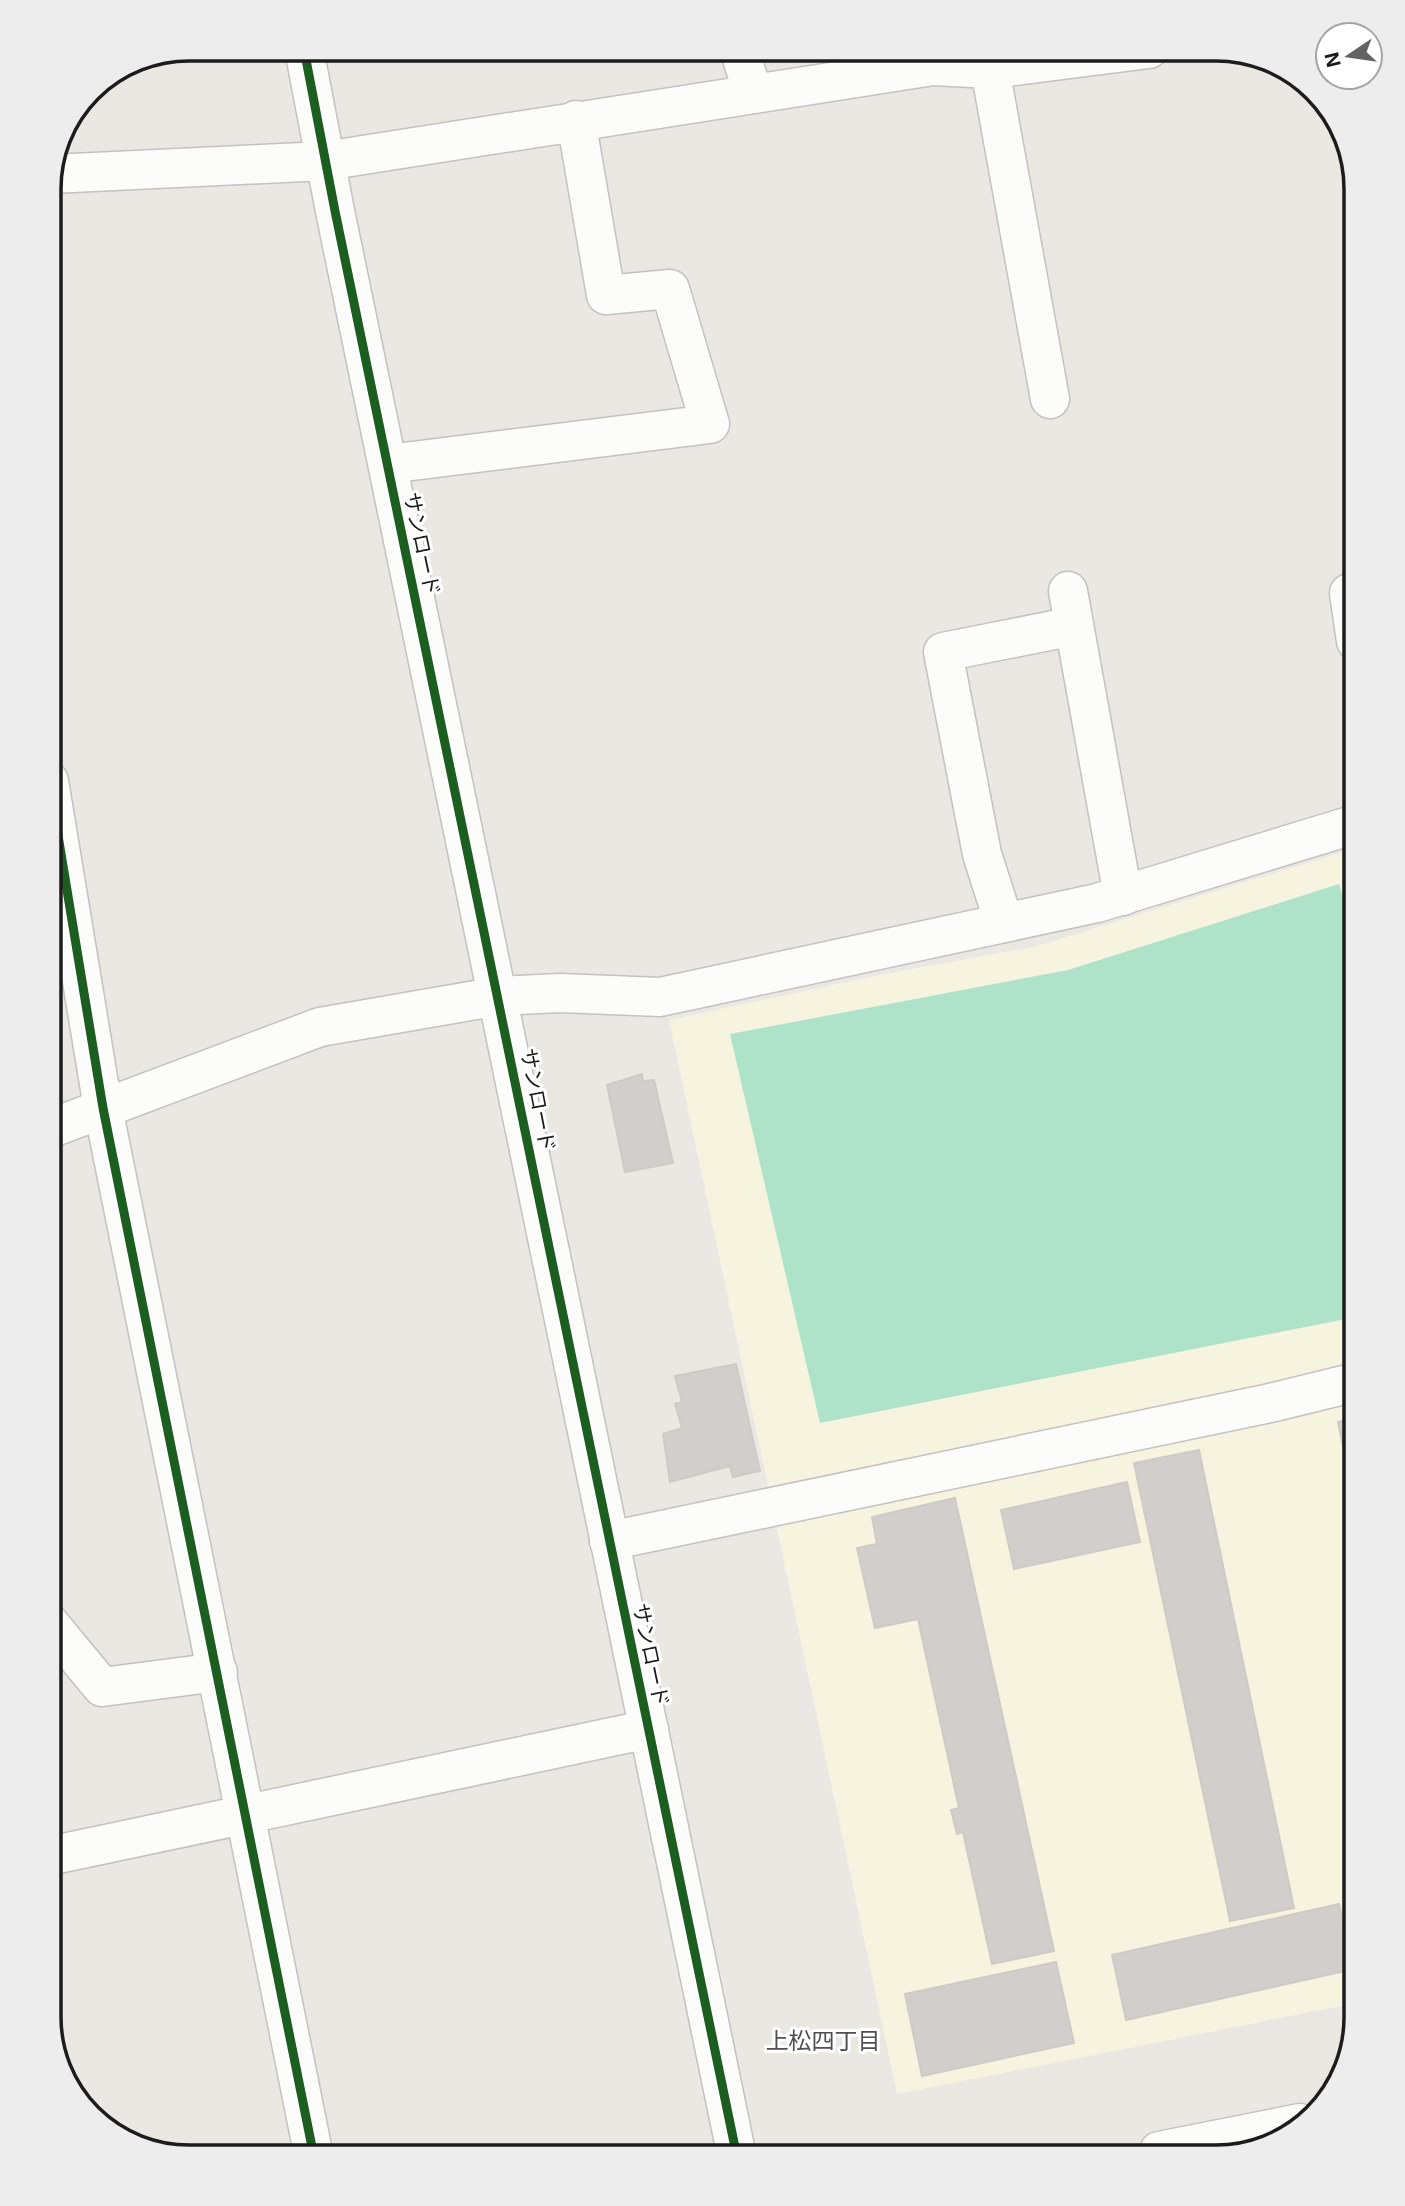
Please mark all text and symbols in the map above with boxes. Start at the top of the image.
north arrow [1314,21,1384,91]
text: N [1320,50,1346,69]
street label: サンロード [399,490,445,598]
street label: サンロード [516,1046,560,1154]
street label: サンロード [628,1601,674,1709]
district label: 上松四丁目 [766,2027,881,2055]

